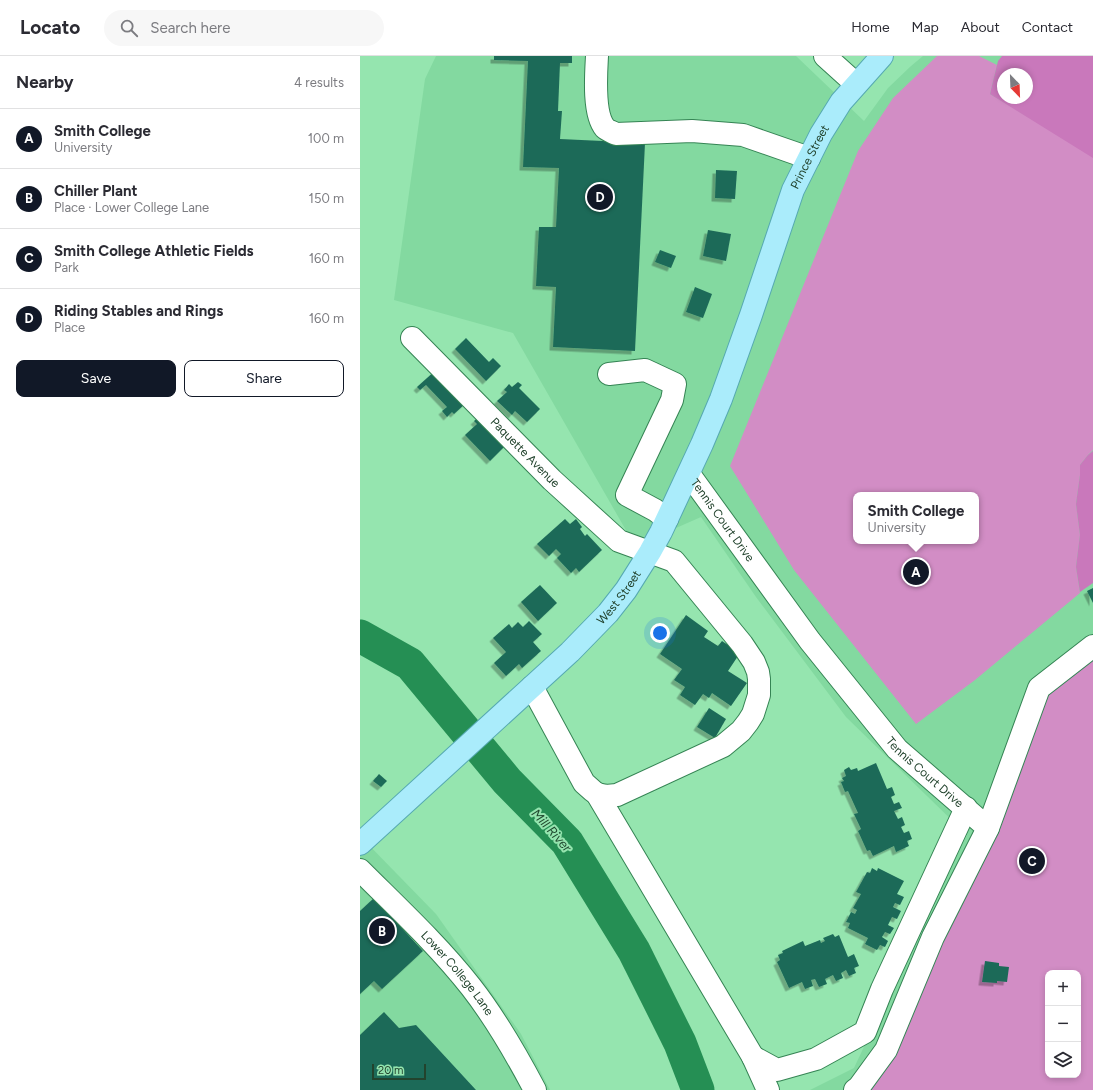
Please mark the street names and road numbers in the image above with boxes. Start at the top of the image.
street label: Prince Street [788,122,832,191]
street label: Paquette Avenue [488,415,563,491]
street label: Tennis Court Drive [688,476,757,565]
street label: West Street [594,567,644,627]
street label: Tennis Court Drive [883,734,967,811]
street label: Lower College Lane [418,928,497,1018]

